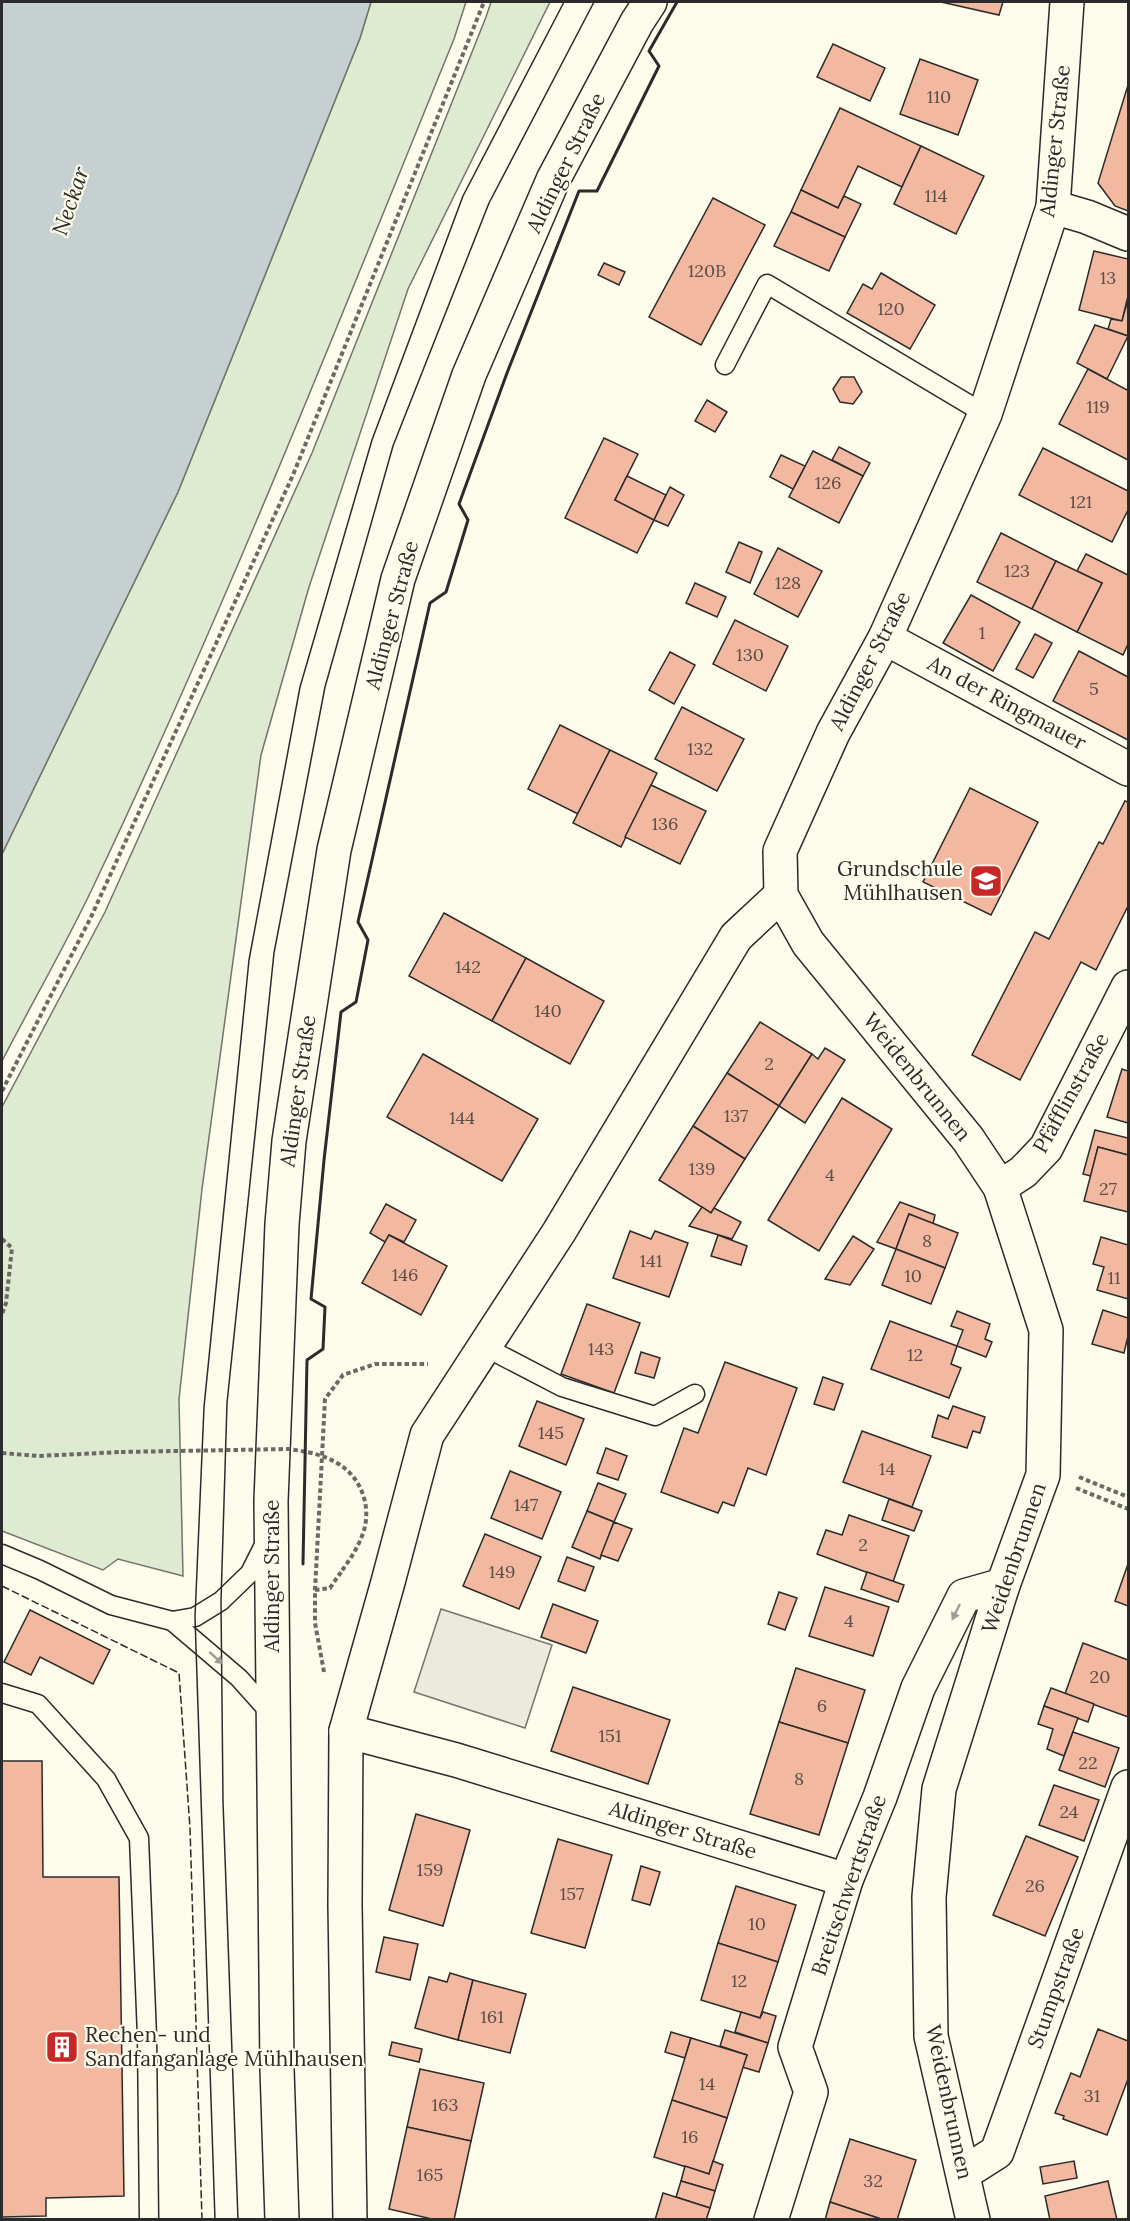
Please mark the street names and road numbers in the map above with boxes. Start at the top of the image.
street label: Aldinger Straße [1033,63,1076,219]
street label: Aldinger Straße [519,88,611,238]
street label: Aldinger Straße [358,537,424,693]
street label: Aldinger Straße [822,586,916,736]
street label: An der Ringmauer [922,649,1091,756]
street label: Weidenbrunnen [857,1007,978,1147]
street label: Aldinger Straße [273,1013,322,1170]
street label: Pfäfflinstraße [1026,1028,1115,1158]
street label: Weidenbrunnen [975,1479,1052,1637]
street label: Aldinger Straße [258,1500,285,1653]
street label: Breitschwertstraße [805,1791,892,1979]
street label: Aldinger Straße [605,1794,760,1865]
street label: Stumpstraße [1021,1923,1090,2052]
street label: Weidenbrunnen [920,2022,979,2182]

